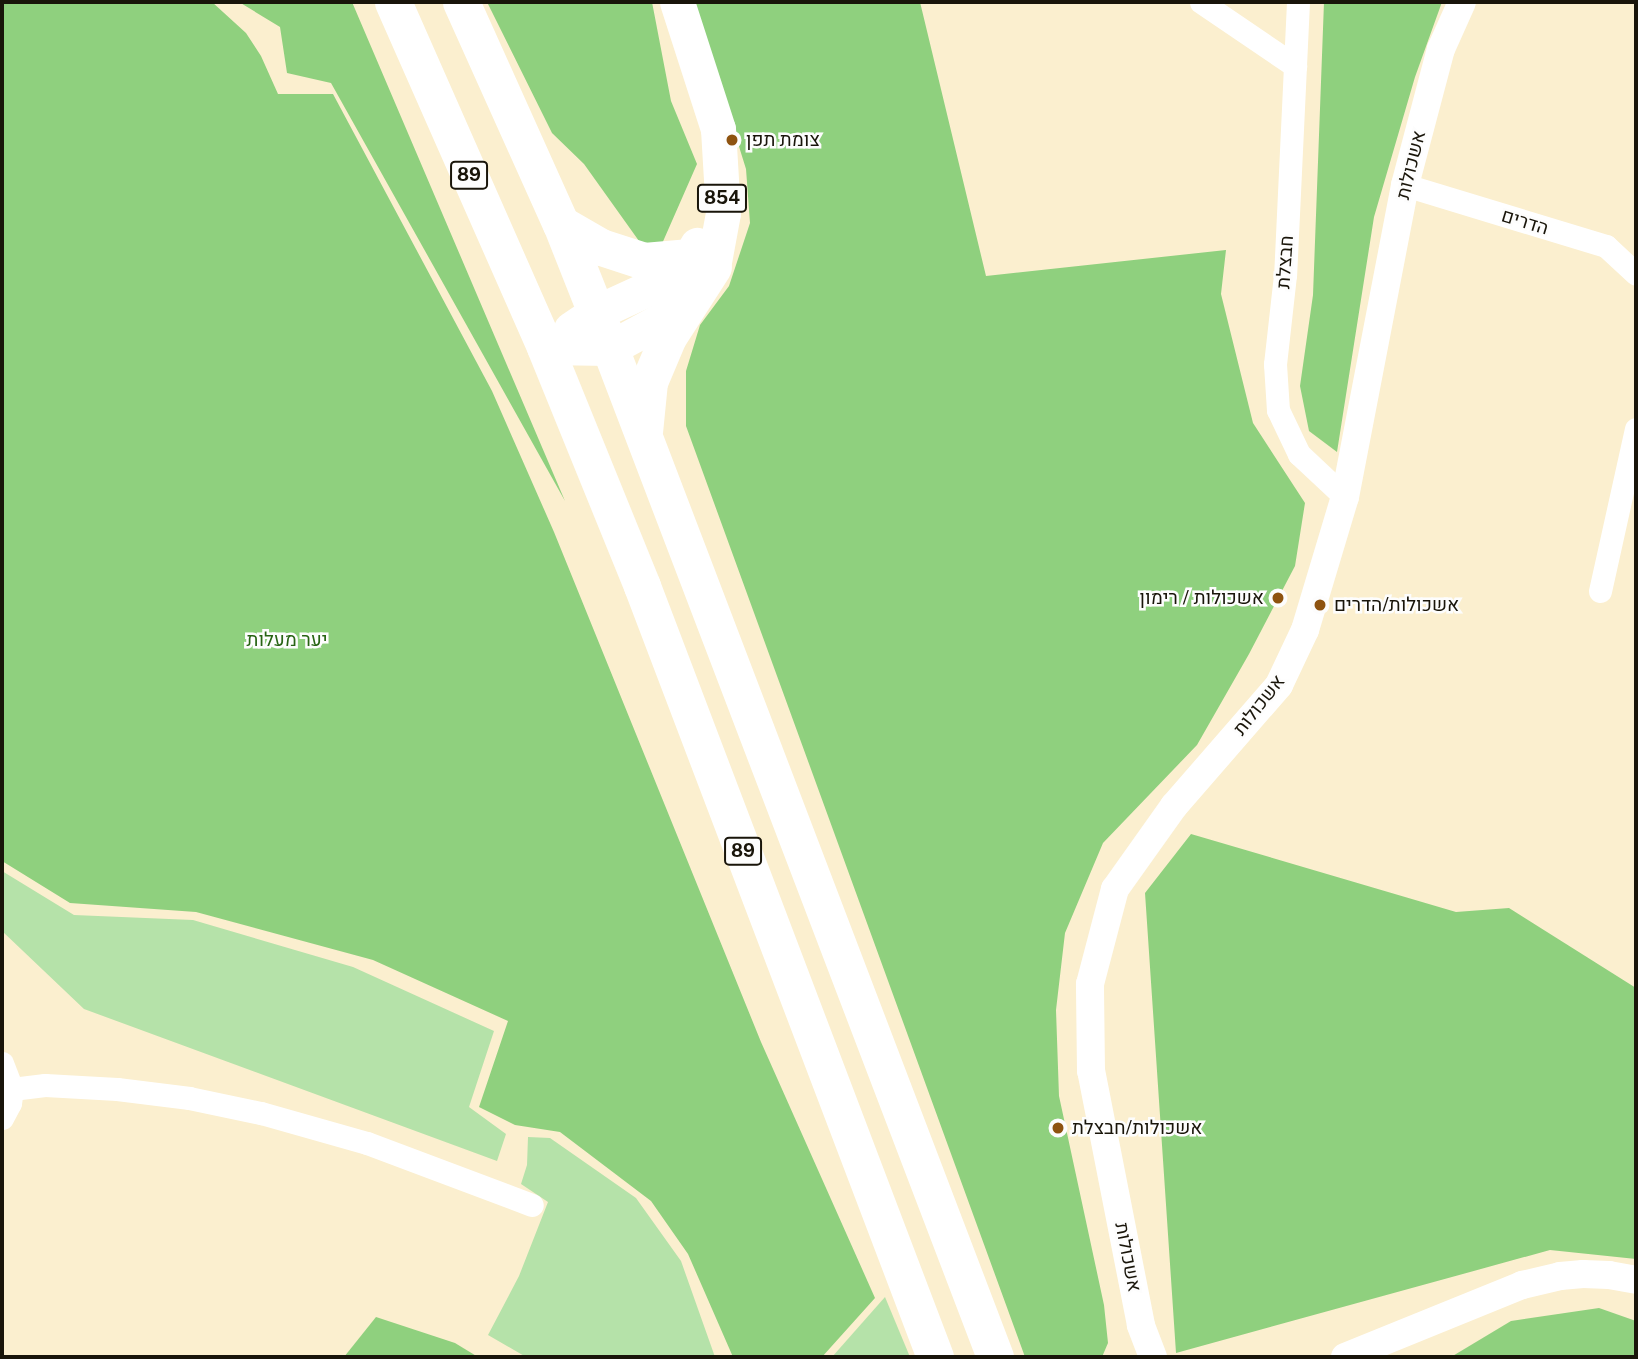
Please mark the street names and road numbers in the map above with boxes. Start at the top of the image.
street label: אשכולות [1391,128,1431,202]
road number: 89 [450,160,488,190]
road number: 854 [696,183,748,212]
street label: הדרים [1499,204,1551,240]
street label: חבצלת [1272,234,1298,290]
street label: אשכולות [1228,670,1290,740]
road number: 89 [724,836,762,866]
street label: אשכולות [1110,1220,1146,1294]

